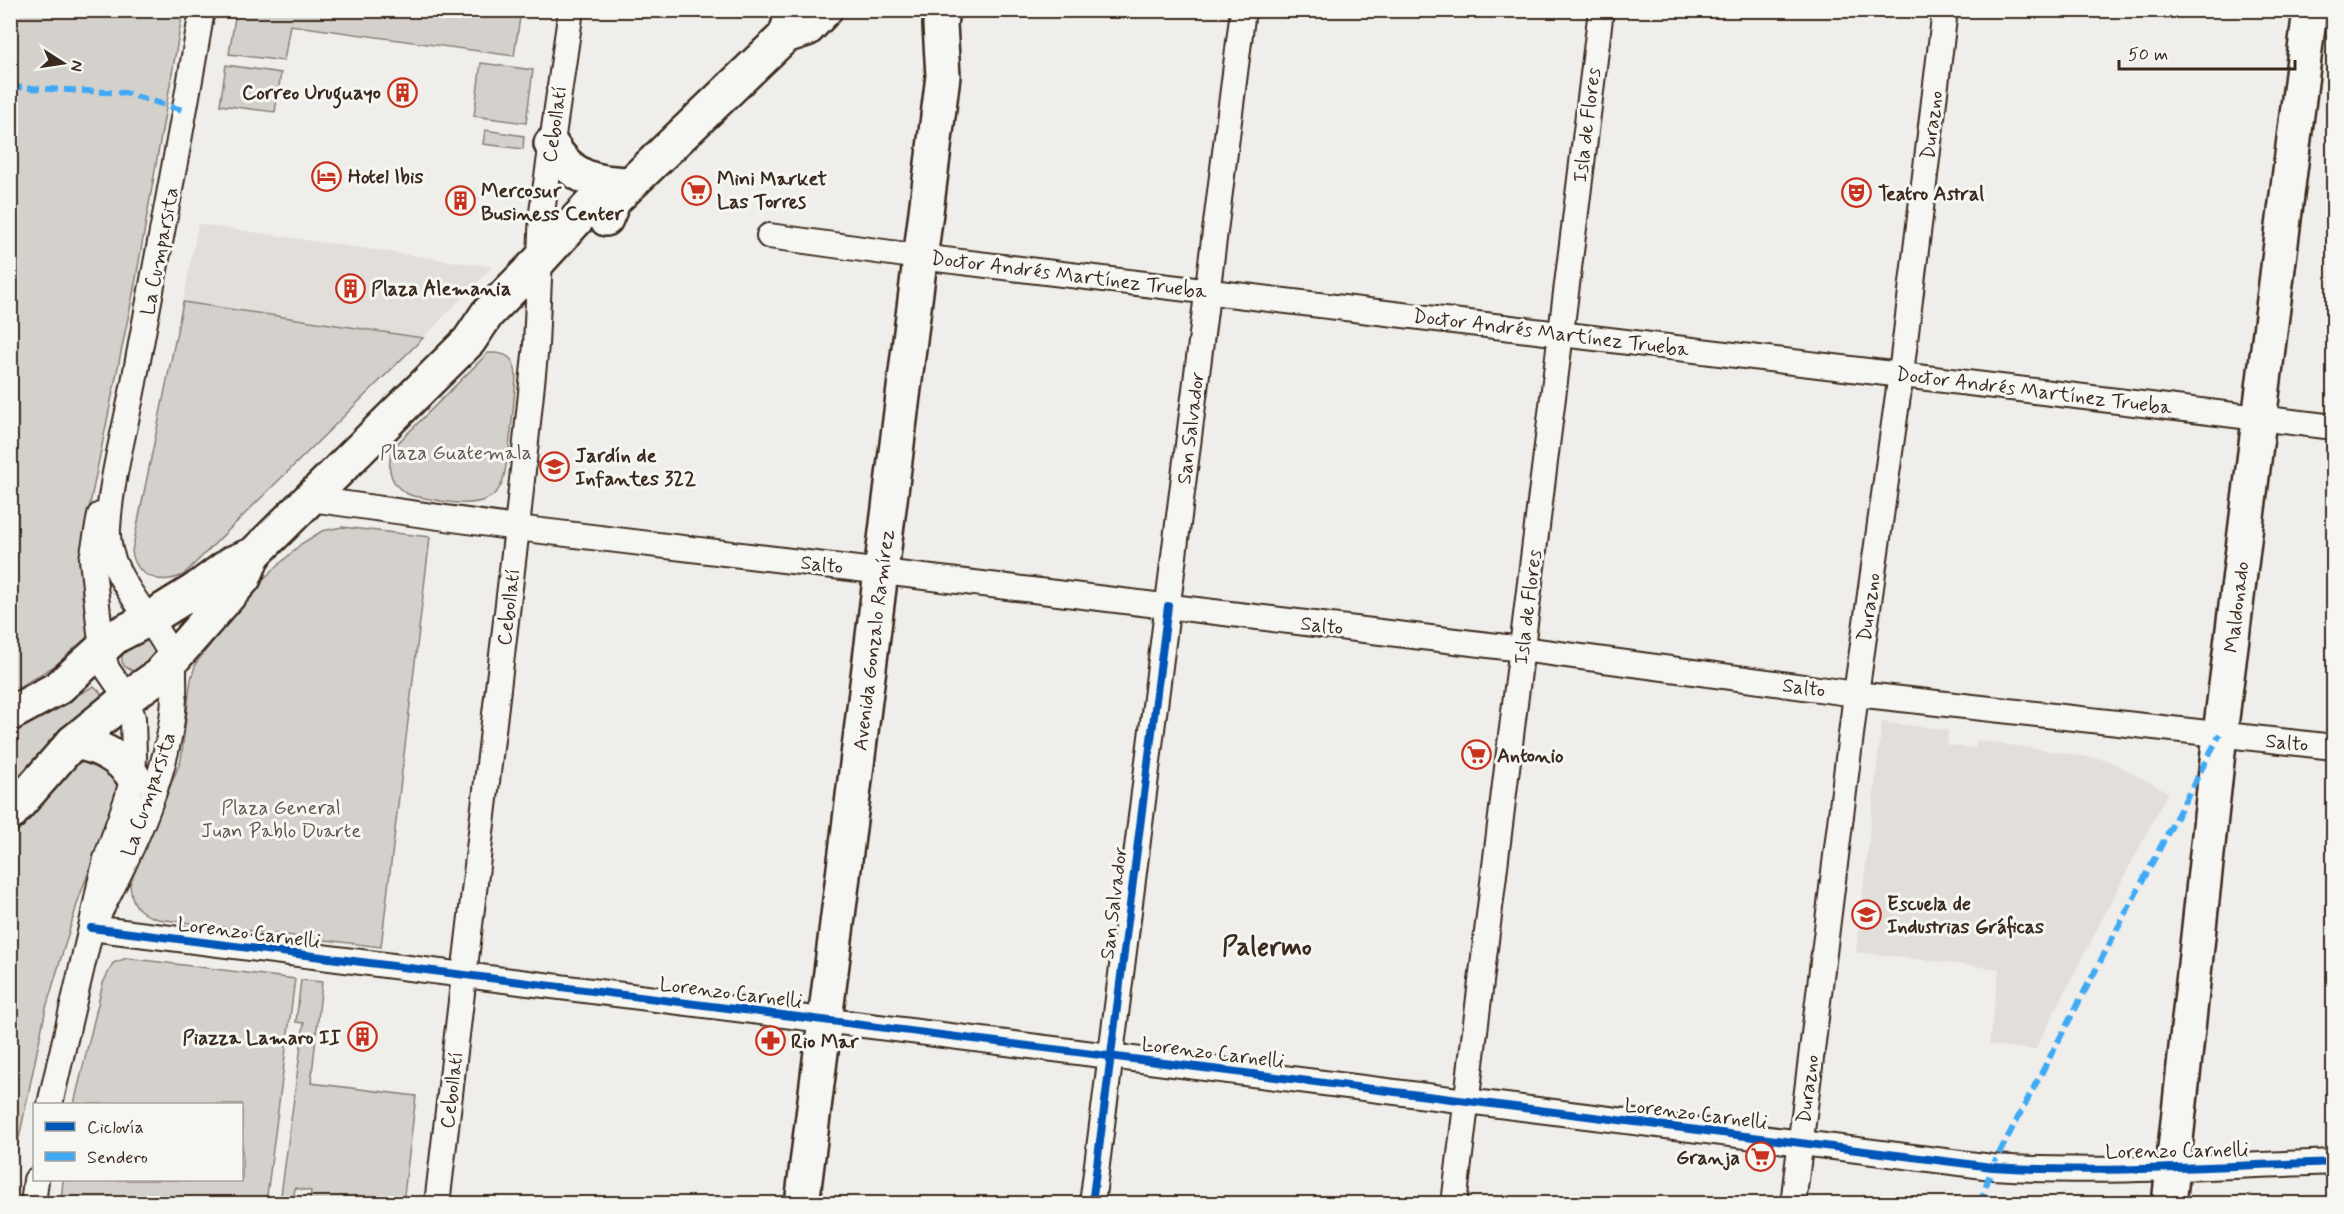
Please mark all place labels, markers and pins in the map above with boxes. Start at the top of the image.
building icon: Correo Uruguayo [386,76,418,108]
place label: Correo Uruguayo [242,80,381,109]
hotel icon: Hotel Ibis [311,160,343,192]
place label: Hotel Ibis [348,164,423,191]
place label: Mini Market Las Torres [717,166,827,216]
supermarket icon: Mini Market Las Torres [680,174,712,206]
theatre icon: Teatro Astral [1841,177,1873,209]
place label: Mercosur Business Center [481,178,624,228]
place label: Teatro Astral [1878,181,1984,208]
building icon: Mercosur Business Center [444,185,476,217]
building icon: Plaza Alemania [334,272,366,304]
place label: Plaza Alemania [371,276,511,303]
place label: Jardín de Infantes 322 [575,443,696,493]
school or university icon: Jardín de Infantes 322 [538,451,570,483]
supermarket icon: Antonio [1460,739,1492,771]
place label: Antonio [1497,743,1564,770]
place label: Escuela de Industrias Gráficas [1887,891,2044,941]
school or university icon: Escuela de Industrias Gráficas [1850,898,1882,930]
building icon: Piazza Lamaro II [346,1021,378,1053]
place label: Piazza Lamaro II [182,1025,341,1052]
pharmacy icon: Rio Mar [754,1025,786,1057]
place label: Rio Mar [791,1029,859,1056]
supermarket icon: Granja [1745,1141,1777,1173]
place label: Granja [1676,1145,1740,1172]

